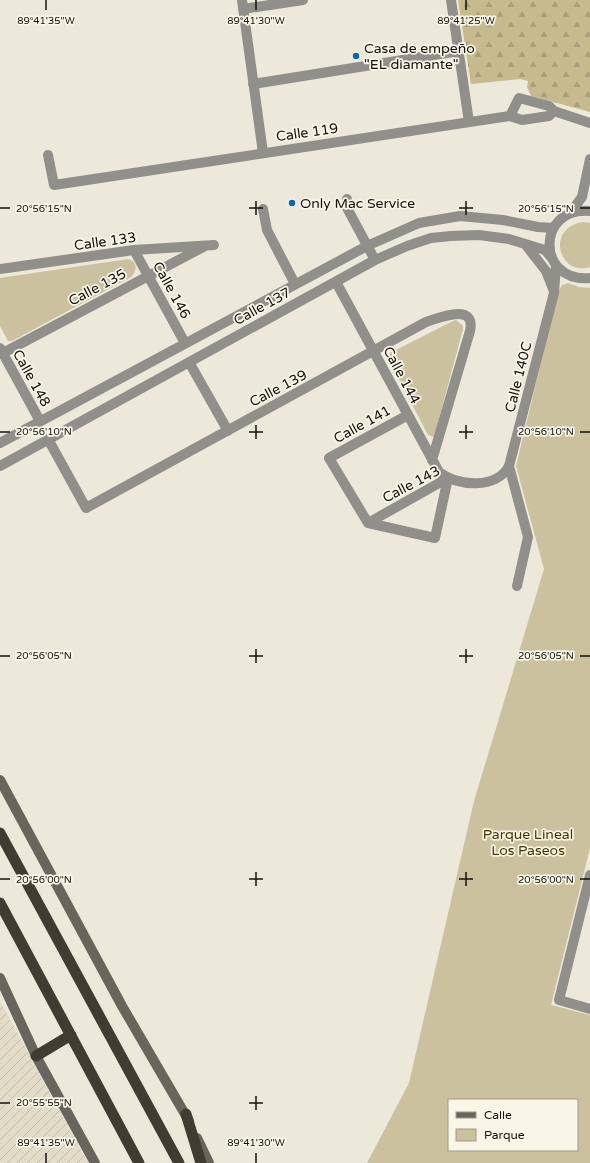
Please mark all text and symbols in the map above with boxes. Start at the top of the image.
text: 89°41'35"W [17,15,75,27]
text: 89°41'30"W [227,15,285,27]
text: 89°41'25"W [437,15,495,27]
place label: Casa de empeño "EL diamante" [364,40,475,73]
marker: Casa de empeño "EL diamante" [351,51,361,61]
street label: Calle 119 [275,120,339,145]
place label: Only Mac Service [300,195,415,212]
marker: Only Mac Service [287,198,297,208]
text: 20°56'15"N [16,203,72,215]
text: 20°56'15"N [518,203,574,215]
street label: Calle 133 [73,229,137,254]
street label: Calle 146 [149,259,194,322]
street label: Calle 135 [66,265,129,310]
street label: Calle 137 [231,284,294,329]
street label: Calle 140C [501,340,536,414]
street label: Calle 144 [379,344,424,407]
street label: Calle 148 [9,347,54,410]
street label: Calle 139 [247,366,310,411]
street label: Calle 141 [331,402,394,447]
text: 20°56'10"N [16,426,72,438]
text: 20°56'10"N [518,426,574,438]
street label: Calle 143 [380,462,443,507]
text: 20°56'05"N [16,650,72,662]
text: 20°56'05"N [518,650,574,662]
park label: Parque Lineal Los Paseos [483,826,573,859]
text: 20°56'00"N [16,874,72,886]
text: 20°56'00"N [518,874,574,886]
text: 20°55'55"N [16,1097,72,1109]
legend [448,1099,578,1151]
text: Calle [484,1108,512,1122]
text: Parque [484,1128,525,1142]
text: 89°41'35"W [17,1137,75,1149]
text: 89°41'30"W [227,1137,285,1149]

